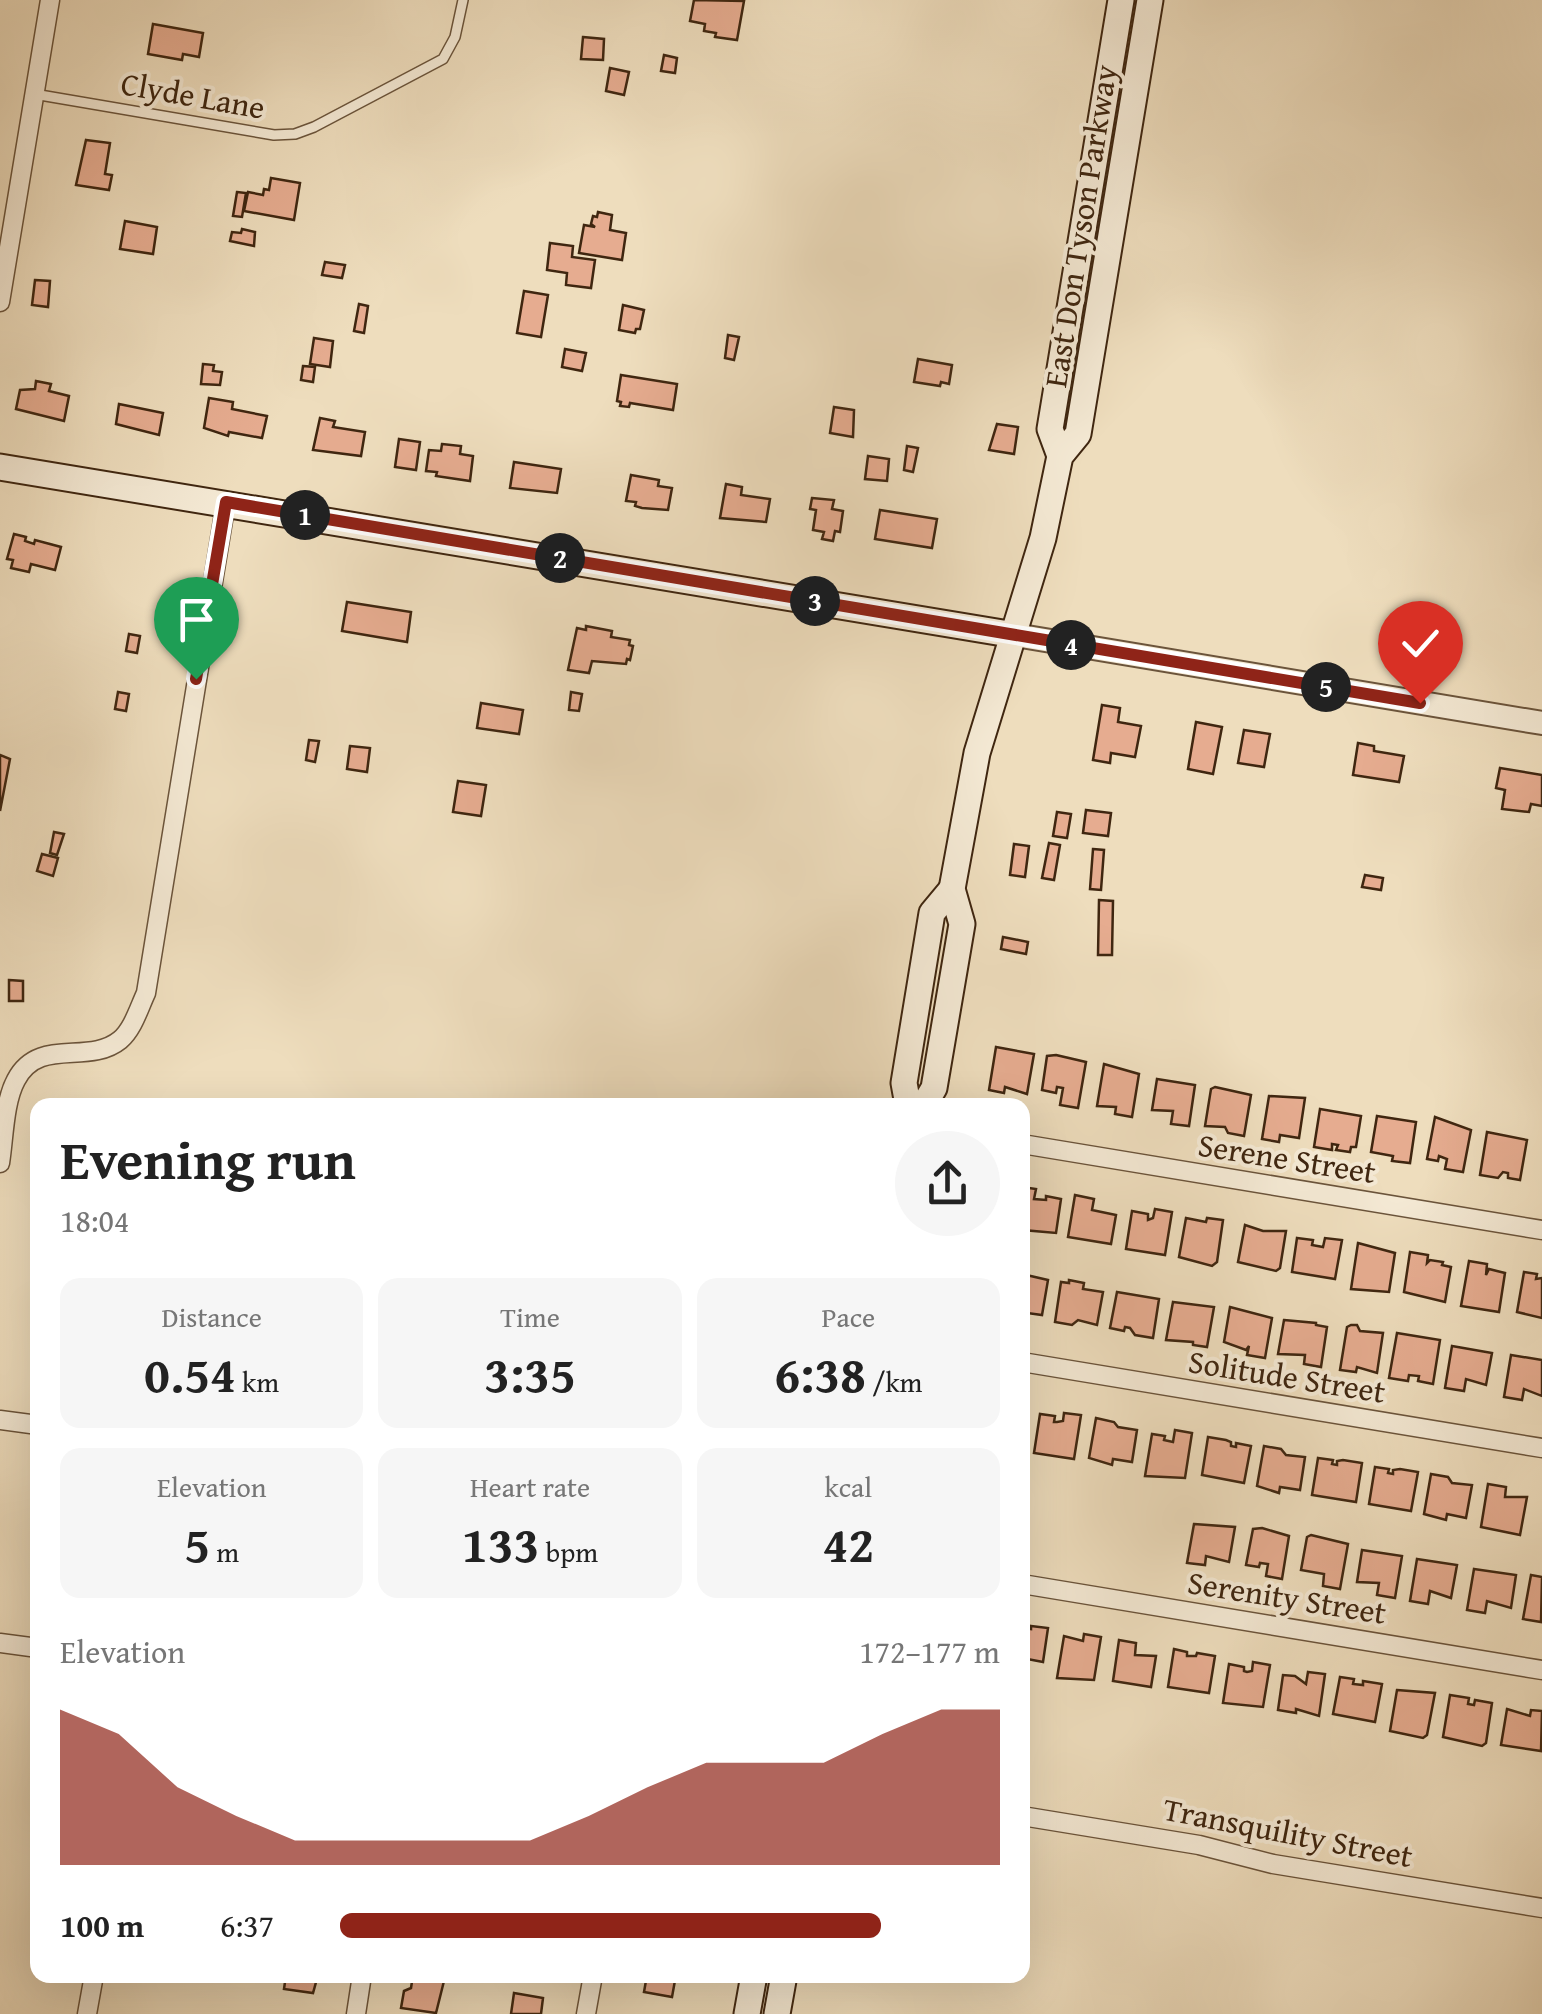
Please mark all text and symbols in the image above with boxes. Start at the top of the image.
street label: Clyde Lane [117,59,269,131]
street label: East Don Tyson Parkway [1031,61,1129,391]
pin: 1 [280,490,330,540]
text: 1 [298,494,312,535]
pin: 2 [535,533,585,583]
text: 2 [553,537,567,578]
pin: 3 [790,576,840,626]
pin [154,577,239,680]
text: 3 [808,580,822,621]
icon: arrive [169,592,224,647]
pin [1378,601,1463,704]
icon: check [1393,616,1448,671]
pin: 4 [1046,620,1096,670]
text: 4 [1064,624,1078,665]
pin: 5 [1301,662,1351,712]
text: 5 [1319,666,1333,707]
text: Evening run [60,1119,356,1199]
street label: Serene Street [1195,1121,1379,1195]
button: share [895,1131,1000,1236]
text: 18:04 [60,1197,129,1244]
text: Distance [161,1296,262,1337]
text: Time [500,1296,560,1337]
text: Pace [821,1296,875,1337]
text: 0.54 [144,1337,236,1410]
text: 3:35 [484,1337,576,1410]
text: 6:38 [774,1337,866,1410]
street label: Solitude Street [1185,1337,1389,1415]
text: km [236,1361,279,1402]
text: /km [866,1361,922,1402]
text: Elevation [157,1466,266,1507]
text: Heart rate [470,1466,590,1507]
text: kcal [824,1466,872,1507]
text: 5 [184,1507,210,1580]
text: 133 [462,1507,540,1580]
text: 42 [822,1507,874,1580]
text: m [210,1531,239,1572]
text: bpm [540,1531,598,1572]
street label: Serenity Street [1184,1558,1390,1636]
text: Elevation [60,1628,185,1675]
text: 172–177 m [859,1628,1000,1675]
street label: Transquility Street [1159,1785,1417,1879]
text: 100 m [60,1902,144,1949]
text: 6:37 [220,1902,274,1949]

